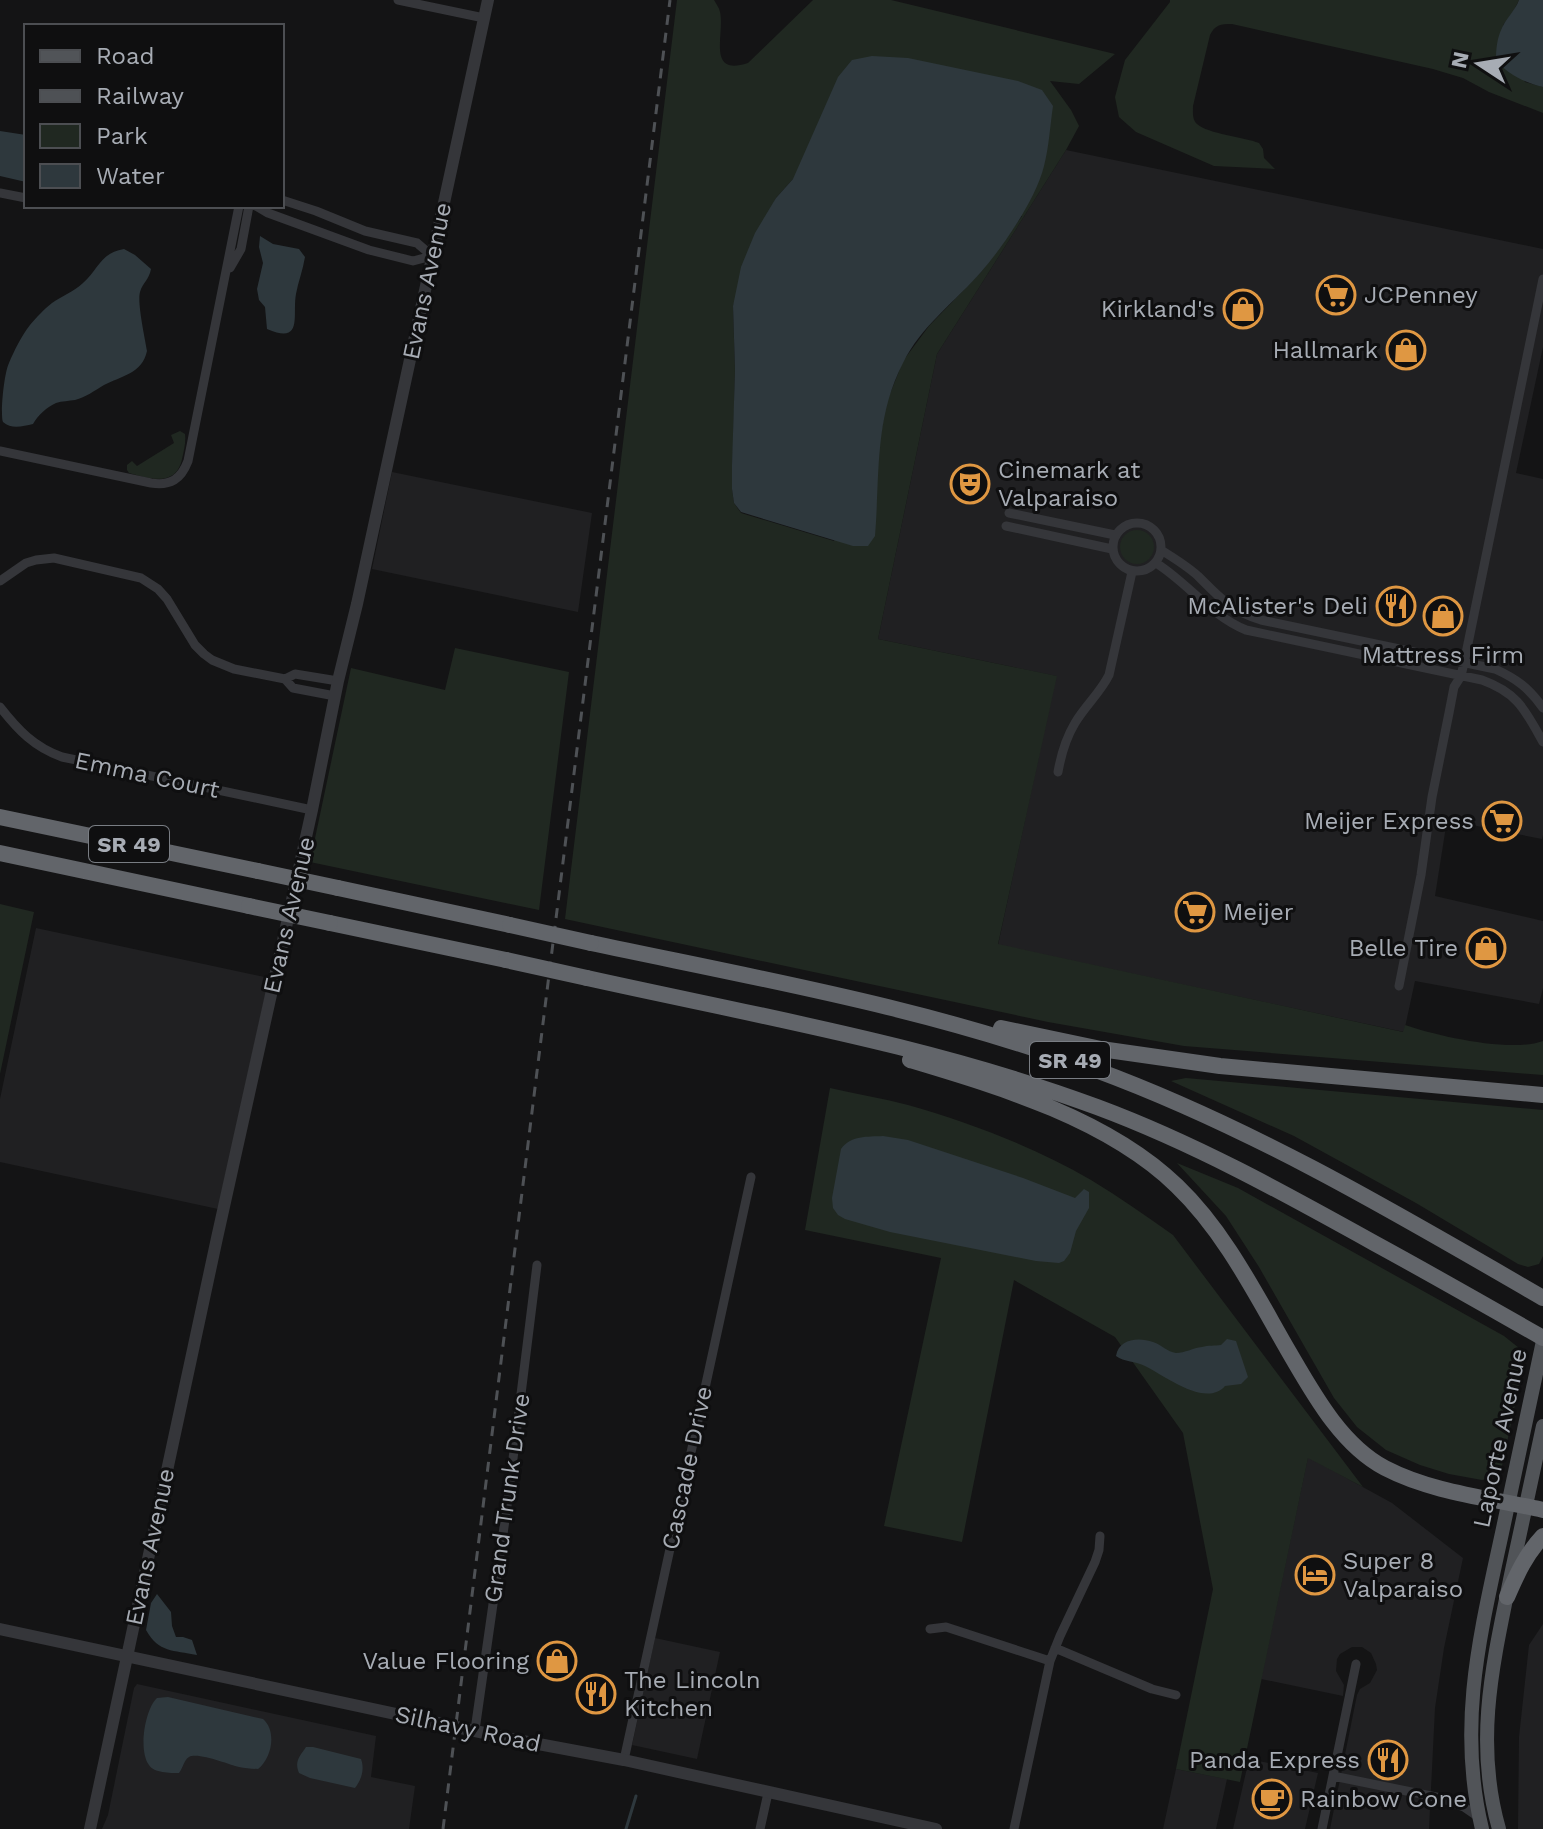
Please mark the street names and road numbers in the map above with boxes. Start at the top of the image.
street label: Evans Avenue [397,200,457,362]
street label: Emma Court [72,746,222,804]
road number: SR 49 [89,826,169,862]
street label: Evans Avenue [257,834,321,996]
road number: SR 49 [1030,1042,1110,1078]
street label: Laporte Avenue [1467,1346,1533,1530]
street label: Cascade Drive [656,1384,718,1552]
street label: Grand Trunk Drive [478,1392,536,1604]
street label: Evans Avenue [120,1466,180,1628]
street label: Silhavy Road [393,1700,543,1758]

